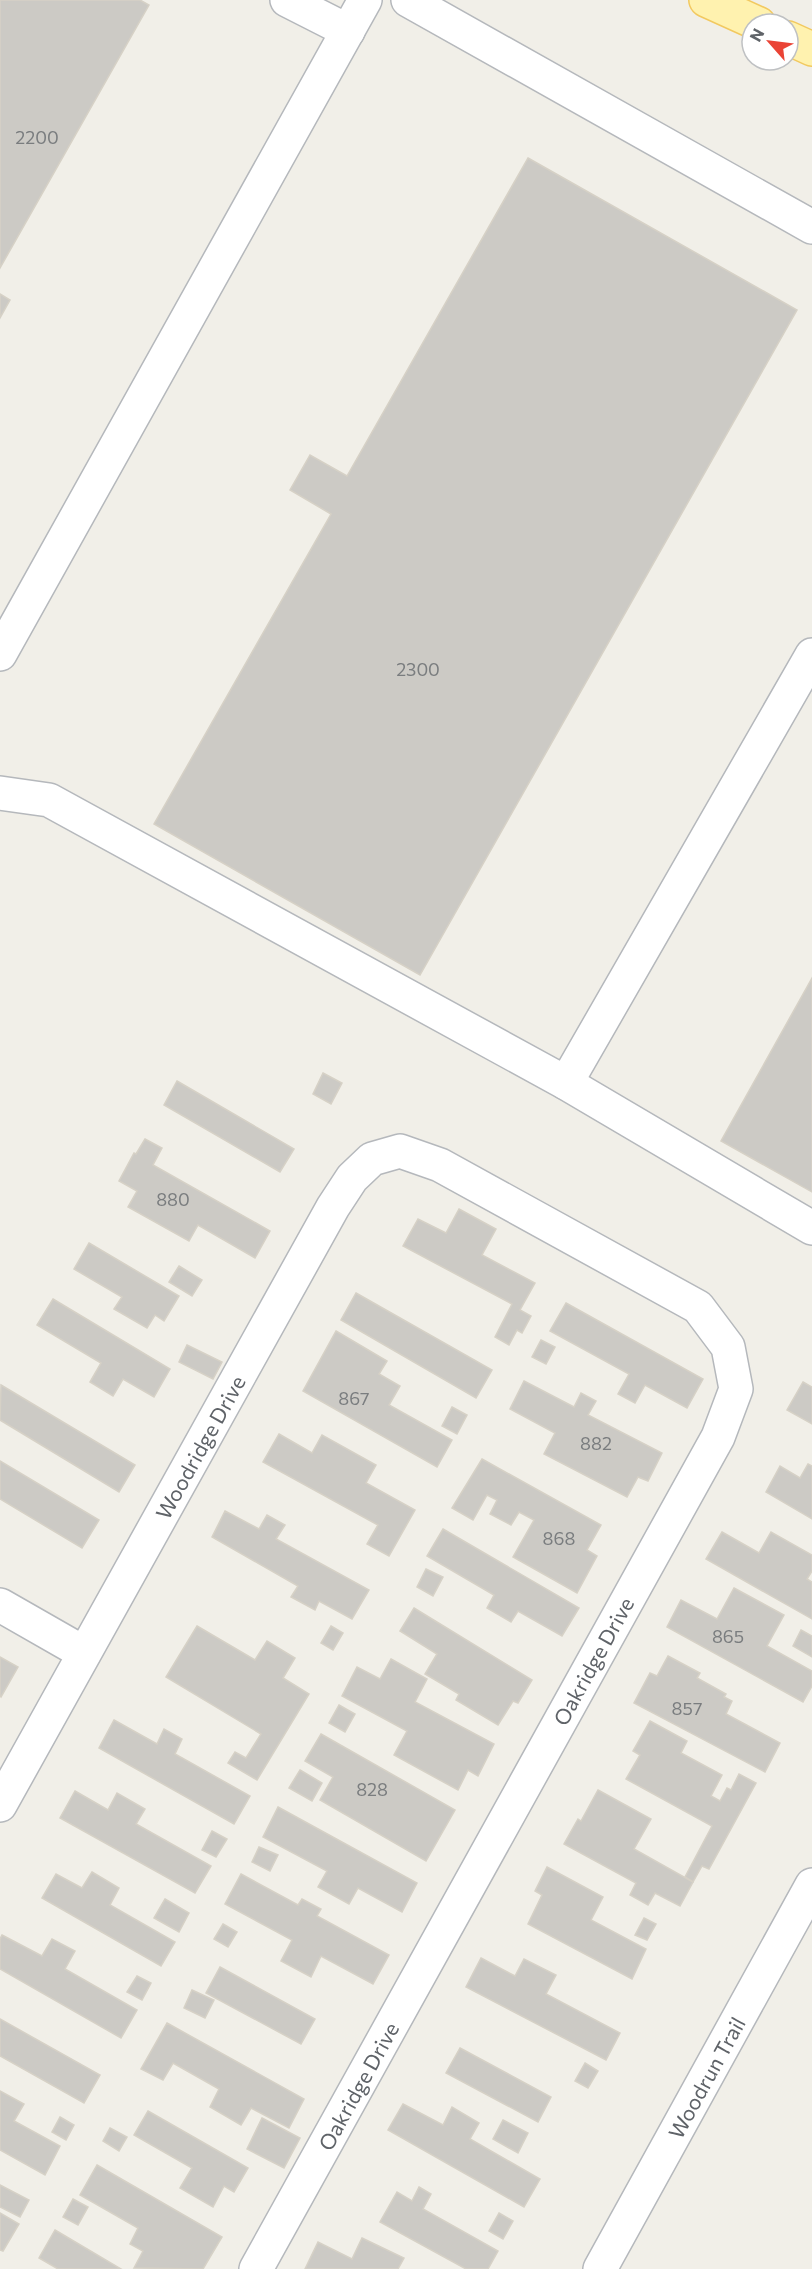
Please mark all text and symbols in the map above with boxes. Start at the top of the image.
north arrow [740,12,800,72]
text: N [745,25,768,44]
house number: 2200 [15,126,59,148]
house number: 2300 [396,658,440,680]
house number: 880 [156,1188,190,1210]
street label: Woodridge Drive [150,1371,249,1523]
house number: 867 [338,1387,370,1409]
house number: 882 [580,1432,612,1454]
house number: 868 [543,1527,575,1549]
street label: Oakridge Drive [548,1593,638,1729]
house number: 865 [712,1625,744,1647]
house number: 857 [672,1697,702,1719]
house number: 828 [356,1778,388,1800]
street label: Woodrun Trail [662,2012,749,2142]
street label: Oakridge Drive [313,2018,403,2154]

